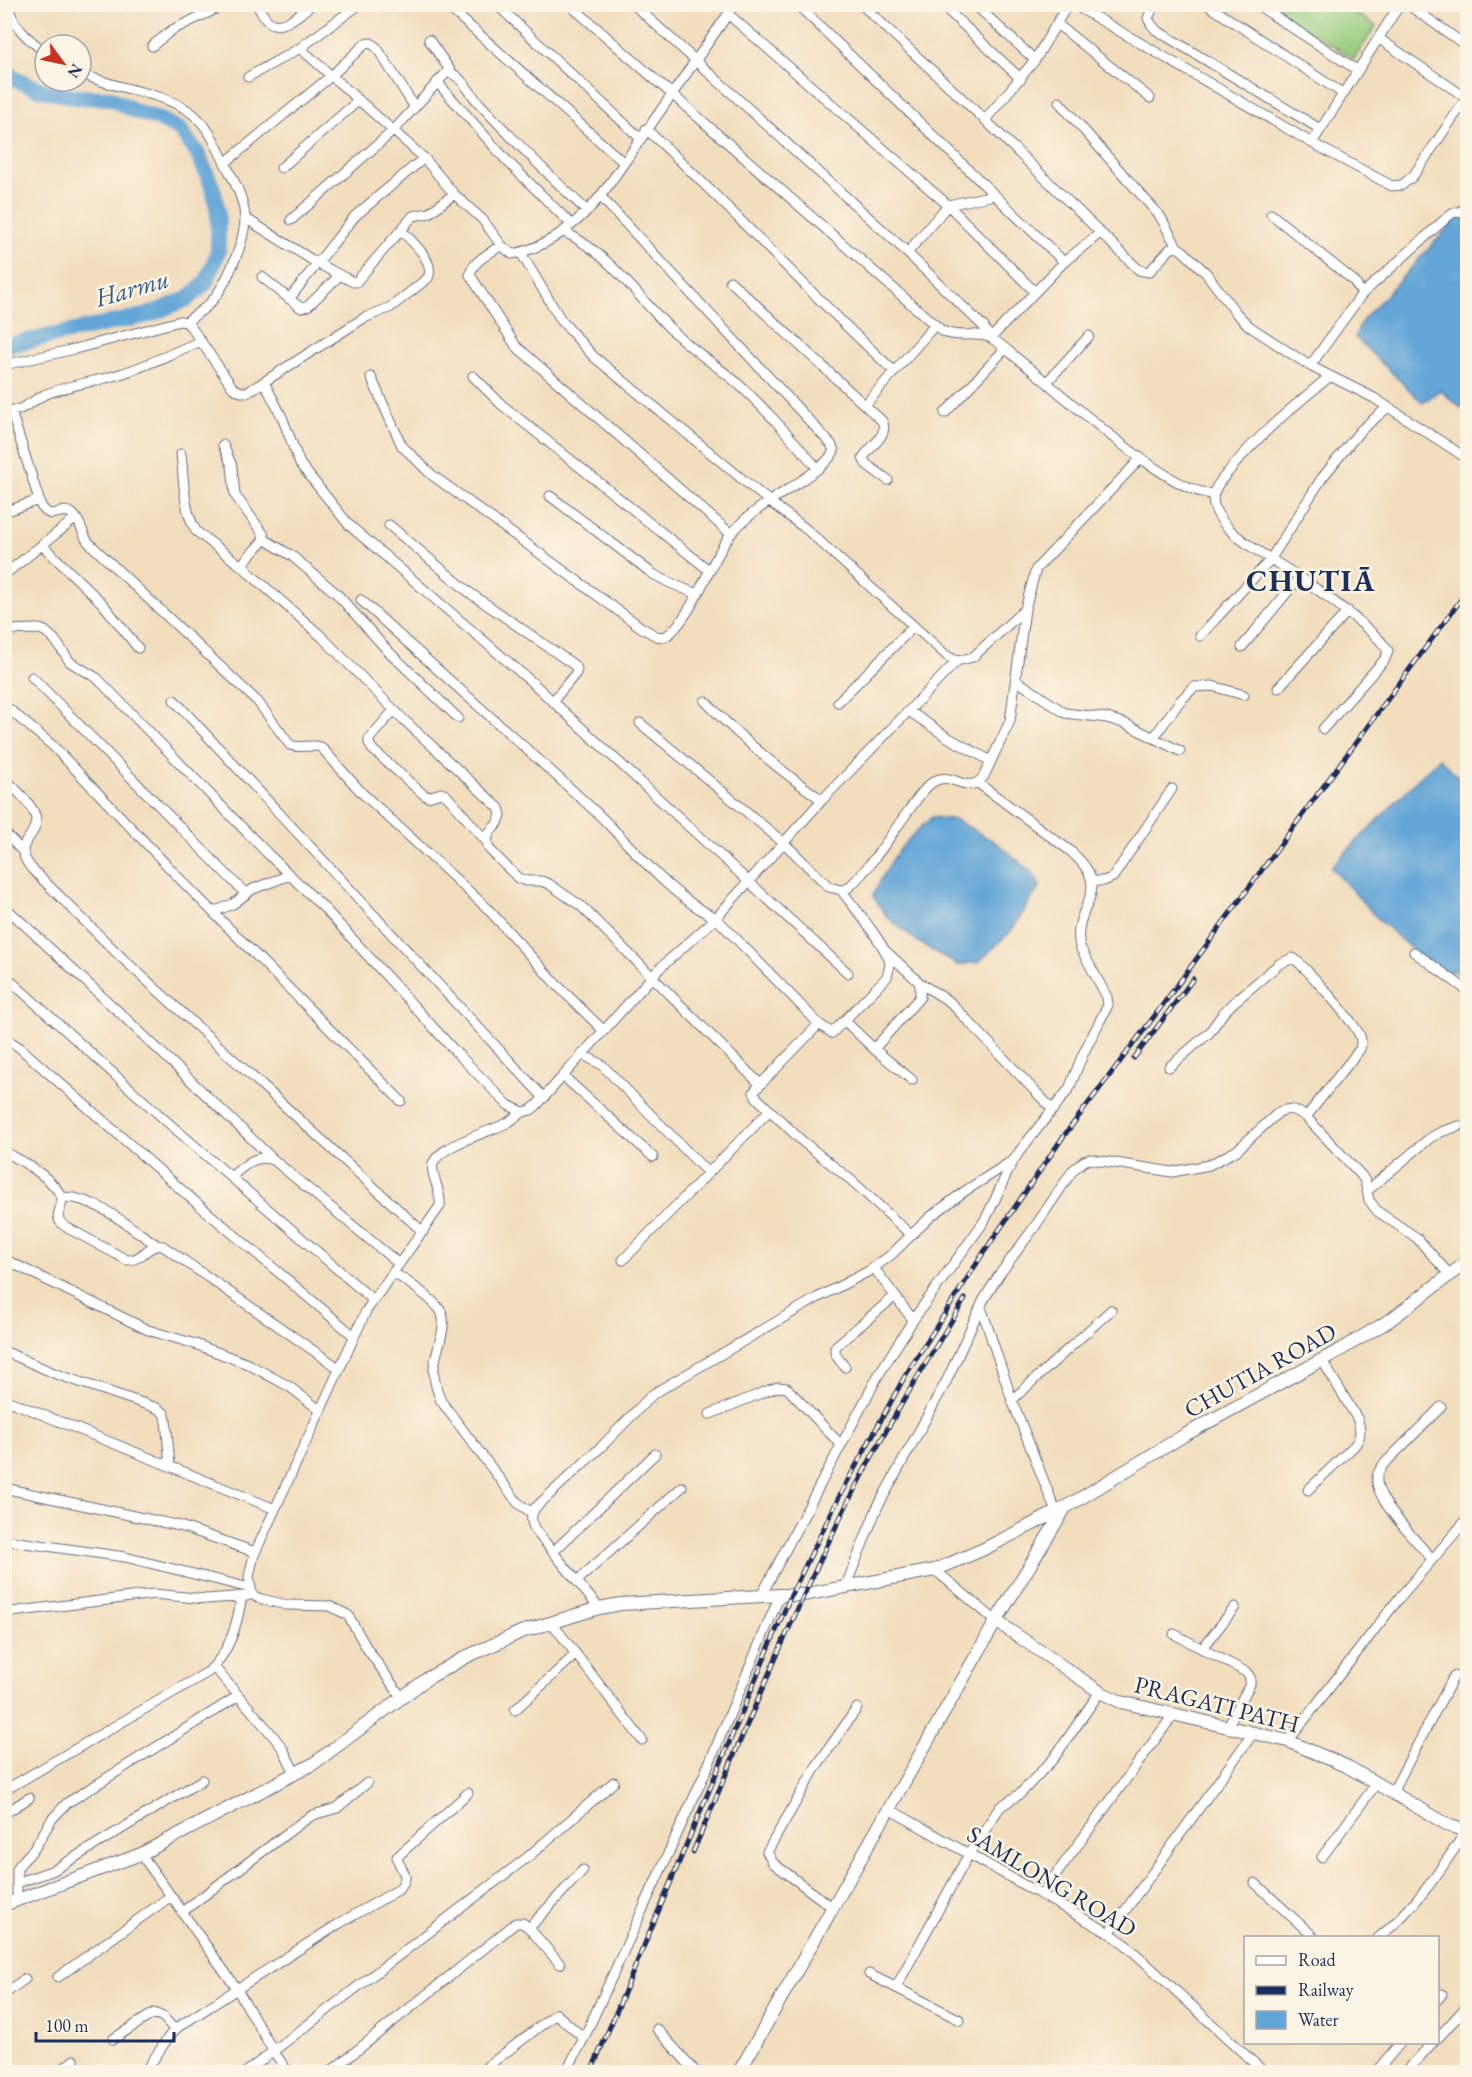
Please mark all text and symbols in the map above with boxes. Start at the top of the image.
north arrow [33,33,93,93]
text: N [63,60,87,82]
water label: Harmu [90,261,173,315]
district label: CHUTIĀ [1246,561,1376,600]
street label: CHUTIA ROAD [1178,1315,1342,1425]
street label: PRAGATI PATH [1131,1669,1303,1739]
street label: SAMLONG ROAD [962,1818,1142,1944]
legend [1244,1936,1439,2044]
text: Road [1298,1948,1337,1971]
text: Railway [1298,1978,1354,2001]
scale bar [36,2005,174,2043]
text: Water [1298,2008,1339,2031]
text: 100 m [45,2014,89,2037]

